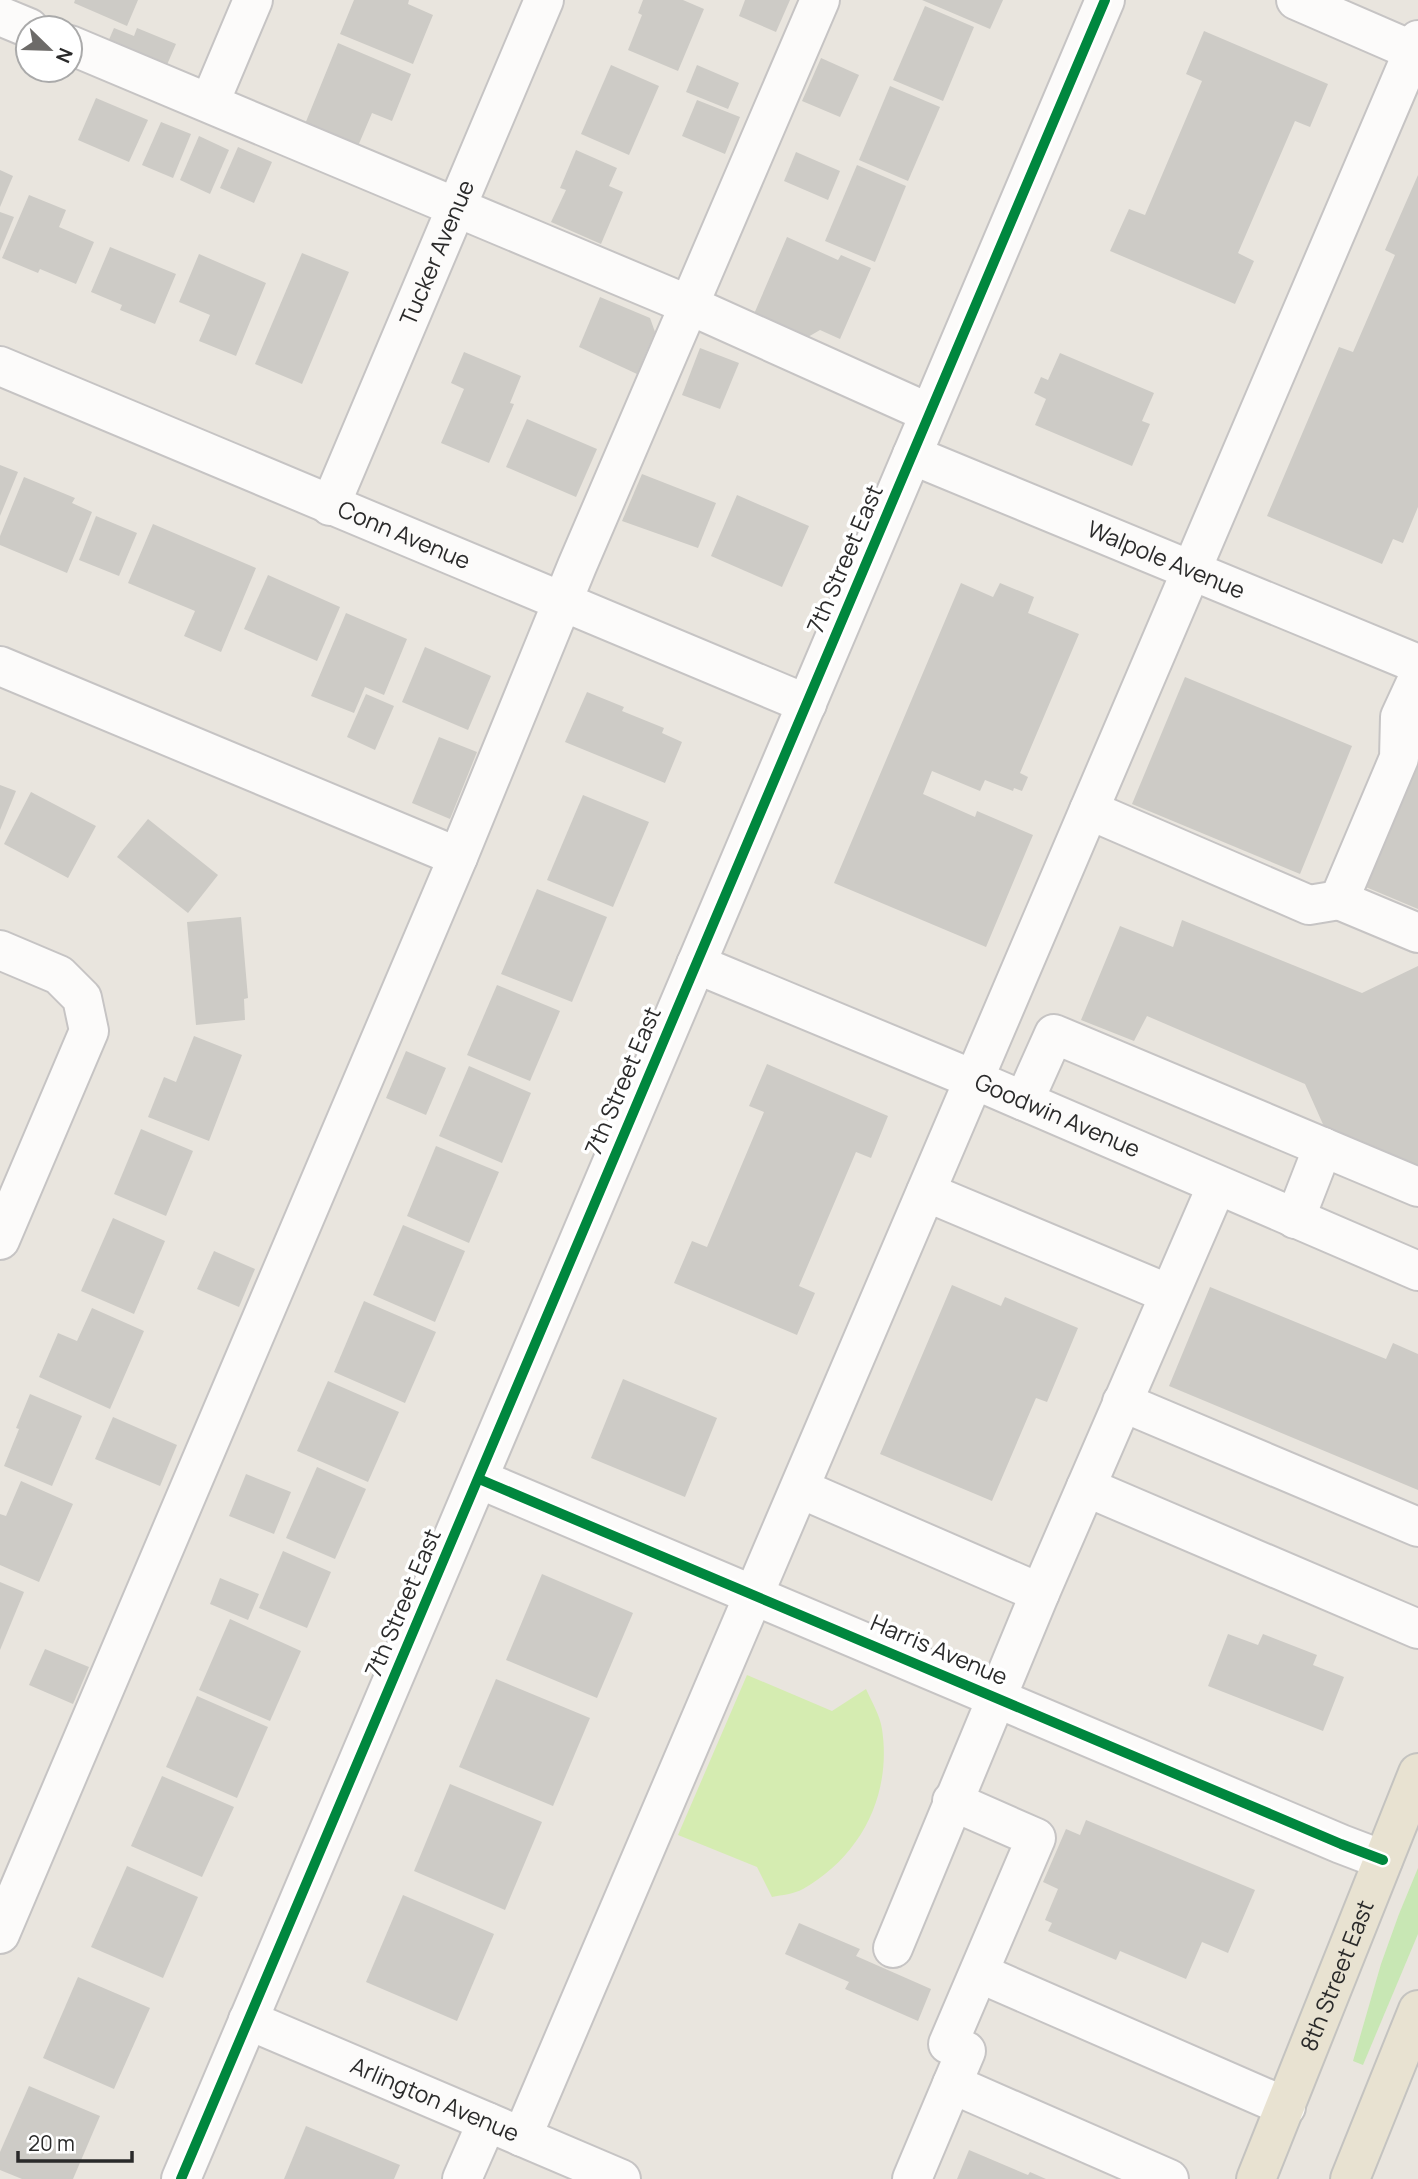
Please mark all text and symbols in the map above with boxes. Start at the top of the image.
north arrow [14,14,84,84]
text: N [50,44,79,67]
street label: Tucker Avenue [391,175,481,330]
street label: 7th Street East [798,479,890,638]
street label: Conn Avenue [333,492,476,576]
street label: Walpole Avenue [1083,512,1250,606]
street label: 7th Street East [576,1001,668,1160]
street label: Goodwin Avenue [970,1065,1146,1164]
street label: 7th Street East [356,1523,448,1682]
street label: Harris Avenue [866,1606,1013,1692]
street label: 8th Street East [1292,1895,1381,2056]
street label: Arlington Avenue [346,2049,524,2149]
scale bar [18,2120,131,2164]
text: 20 m [28,2129,75,2157]

